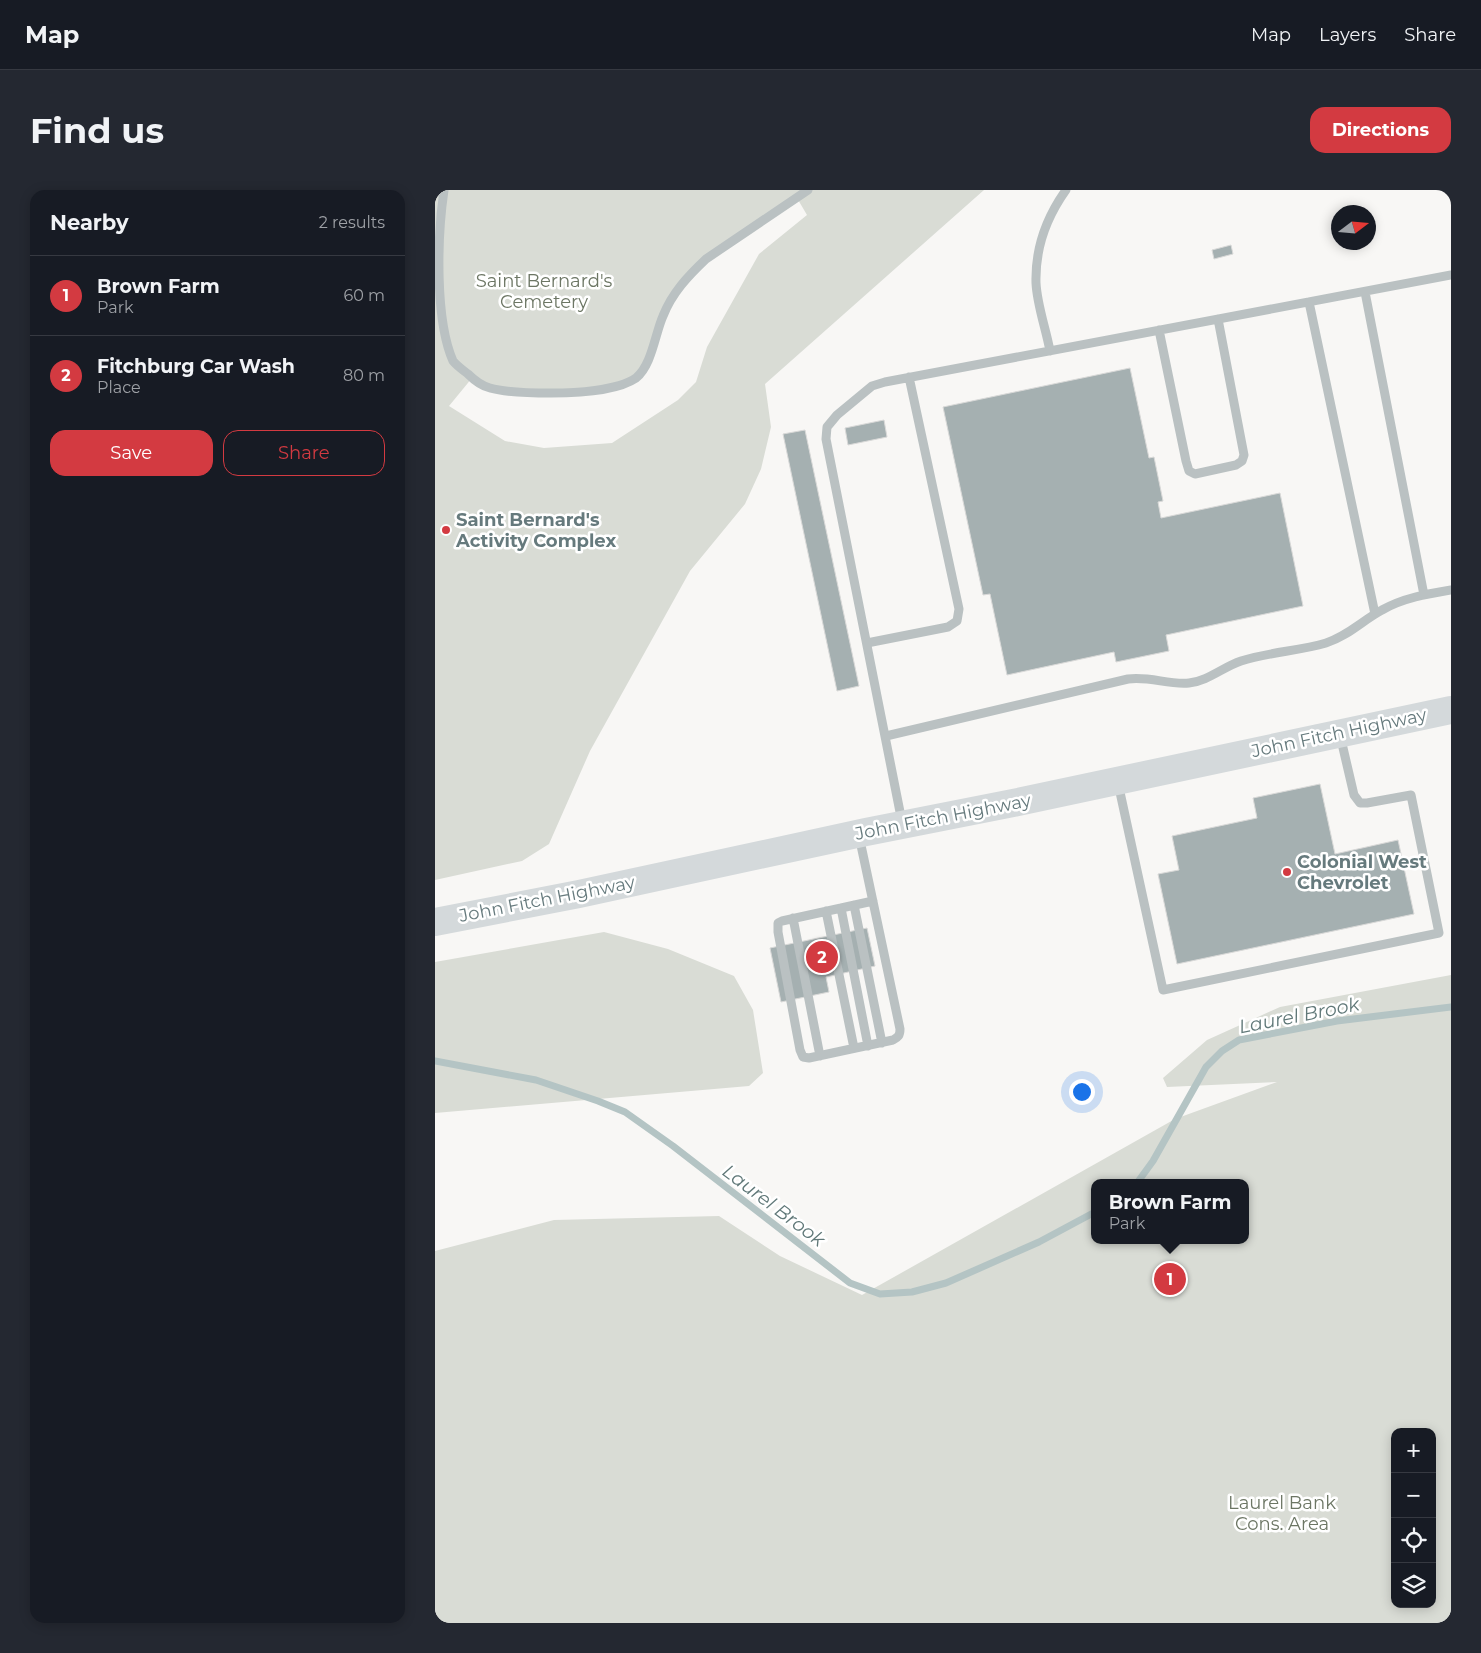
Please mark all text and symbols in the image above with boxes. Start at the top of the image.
text: Map [25,20,79,49]
text: Map [1251,24,1291,46]
text: Layers [1319,24,1376,46]
text: Share [1404,24,1456,46]
button: Directions [1310,107,1451,153]
text: Find us [30,109,164,152]
north arrow [1331,205,1376,250]
text: Nearby [50,210,129,235]
text: 2 results [319,213,385,232]
park label: Saint Bernard's Cemetery [476,270,613,313]
text: Brown Farm [97,275,220,298]
text: 1 [63,286,69,305]
text: 60 m [343,286,385,305]
text: Park [97,298,134,317]
text: Fitchburg Car Wash [97,355,295,378]
text: 2 [61,366,71,385]
text: 80 m [343,366,385,385]
text: Place [97,378,141,397]
button: Save [50,430,213,476]
button: Share [223,430,385,476]
place label: Saint Bernard's Activity Complex [455,509,616,552]
marker: Saint Bernard's Activity Complex [440,524,452,536]
street label: John Fitch Highway [1248,704,1429,763]
street label: John Fitch Highway [852,789,1033,845]
place label: Colonial West Chevrolet [1297,851,1427,894]
marker: Colonial West Chevrolet [1281,866,1293,878]
street label: John Fitch Highway [456,871,637,927]
pin: 2 [806,938,838,976]
water label: Laurel Brook [1237,992,1362,1038]
your location [1069,1079,1095,1105]
water label: Laurel Brook [718,1159,830,1252]
popup [1091,1179,1249,1244]
text: Brown Farm [1109,1191,1231,1214]
text: Park [1109,1214,1145,1233]
pin: 1 [1154,1260,1186,1298]
map controls [1391,1428,1436,1608]
button: + [1391,1428,1436,1473]
button: − [1391,1473,1436,1518]
park label: Laurel Bank Cons. Area [1228,1492,1336,1535]
button: locate [1391,1518,1436,1563]
button: layers [1391,1563,1436,1608]

